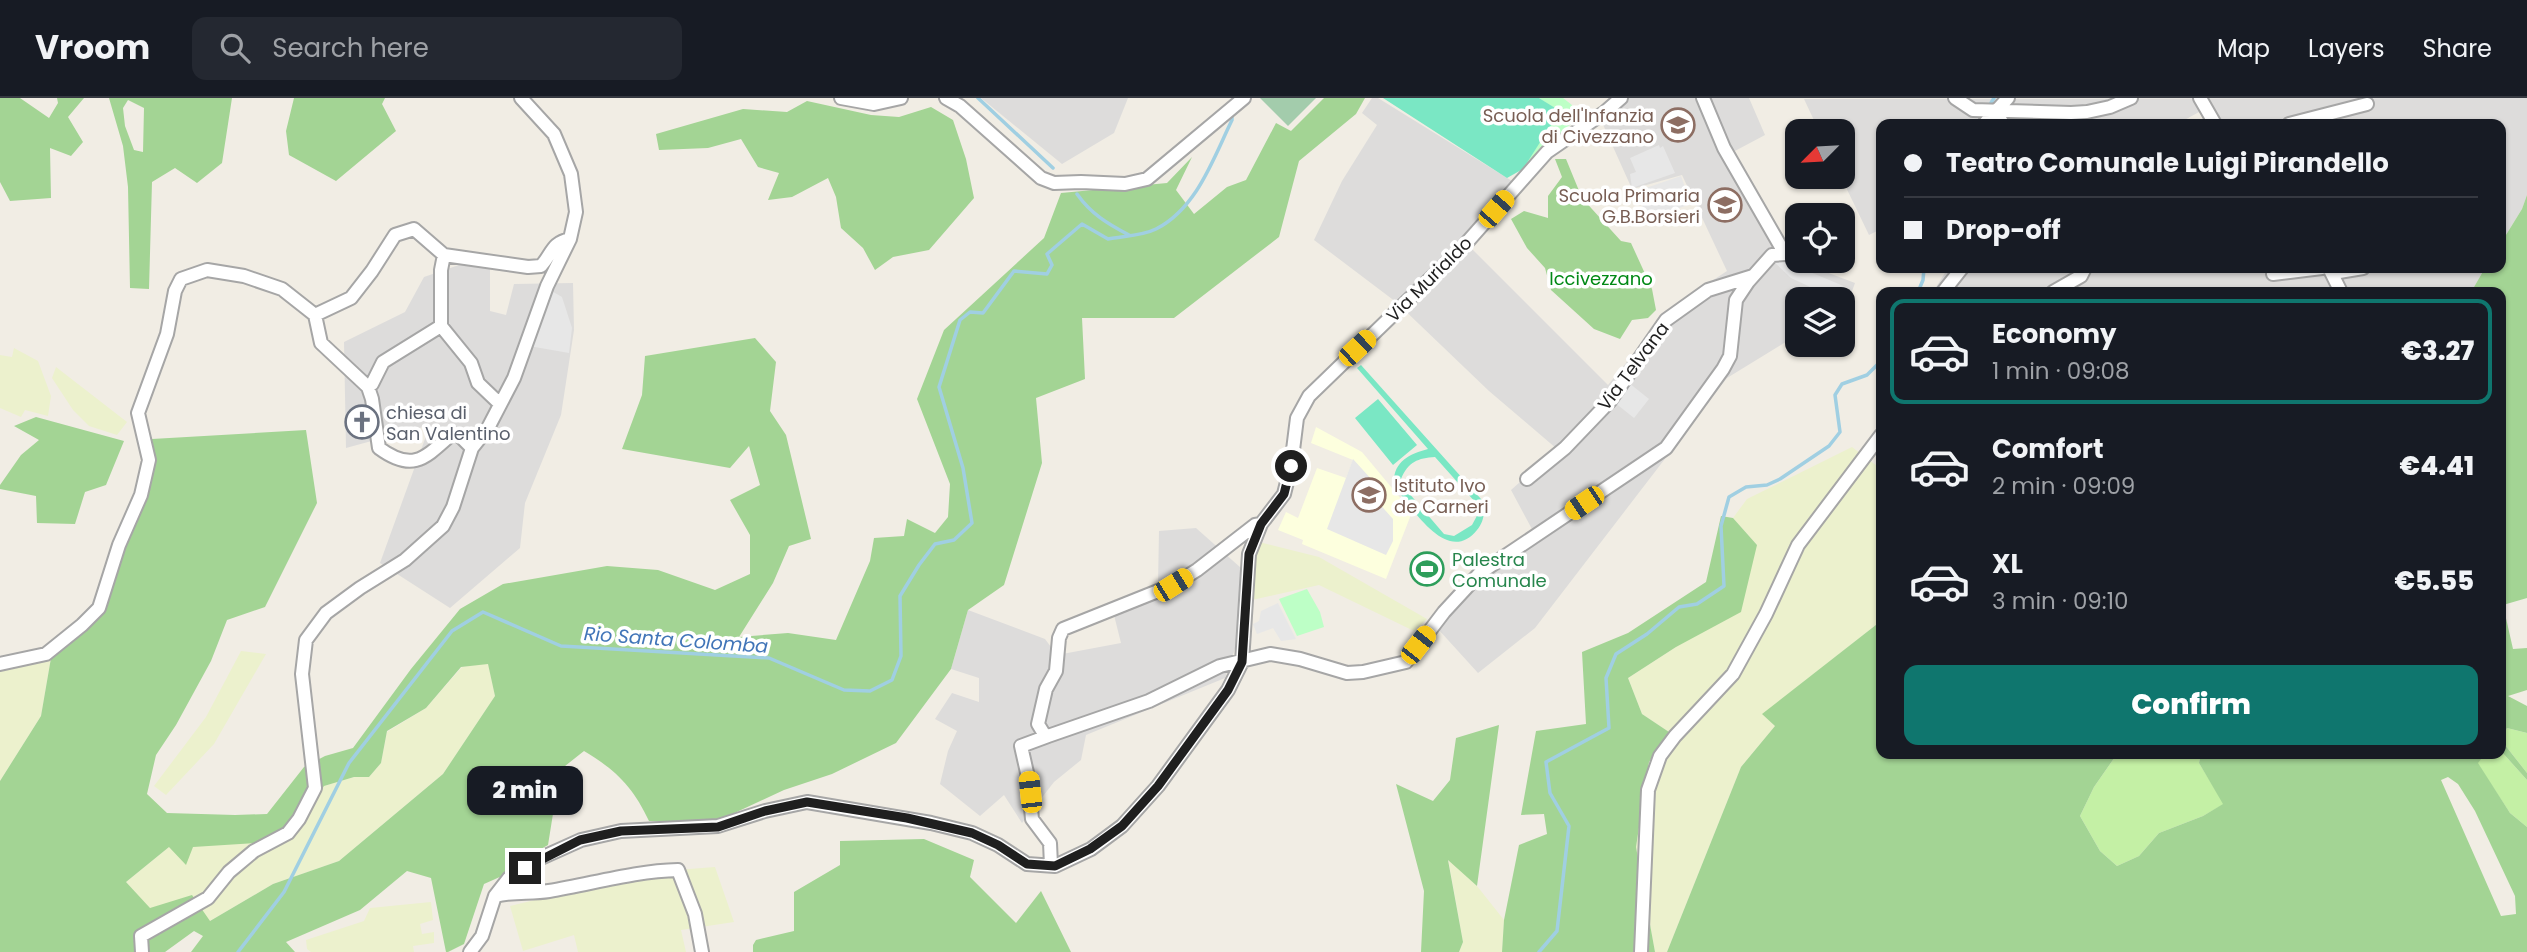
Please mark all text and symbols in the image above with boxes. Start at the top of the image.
search box [192,17,682,80]
text: Vroom [35,24,150,71]
icon: search [216,29,254,67]
text: Search here [272,30,429,66]
text: Map [2217,32,2270,65]
text: Layers [2308,32,2384,65]
text: Share [2422,32,2492,65]
place label: Scuola dell'Infanzia di Civezzano [1483,103,1654,149]
school or university icon: Scuola dell'Infanzia di Civezzano [1659,106,1697,144]
north arrow [1785,119,1855,189]
map controls [1785,119,1855,357]
text: Teatro Comunale Luigi Pirandello [1946,145,2389,181]
place label: Scuola Primaria G.B.Borsieri [1558,183,1700,229]
car [1475,186,1518,232]
school or university icon: Scuola Primaria G.B.Borsieri [1706,186,1744,224]
button: locate [1785,203,1855,273]
text: Drop-off [1946,212,2061,248]
street label: Via Murialdo [1381,231,1477,327]
park label: Iccivezzano [1549,266,1653,291]
button: layers [1785,287,1855,357]
text: Economy [1992,316,2116,352]
street label: Via Telvana [1591,317,1675,415]
icon: car [1908,320,1971,383]
car [1335,326,1380,370]
text: €3.27 [2401,333,2474,369]
text: 1 min · 09:08 [1992,355,2130,387]
place label: chiesa di San Valentino [386,400,511,446]
church icon: chiesa di San Valentino [343,403,381,441]
text: Comfort [1992,431,2104,467]
icon: car [1908,435,1971,498]
text: €4.41 [2400,448,2474,484]
route start [1275,450,1307,482]
text: 2 min · 09:09 [1992,470,2135,502]
place label: Istituto Ivo de Carneri [1394,473,1489,519]
school or university icon: Istituto Ivo de Carneri [1350,476,1388,514]
car [1561,483,1608,523]
text: XL [1992,546,2023,582]
place label: Palestra Comunale [1452,547,1547,593]
sports icon: Palestra Comunale [1408,550,1446,588]
icon: car [1908,550,1971,613]
text: €5.55 [2394,563,2474,599]
car [1150,565,1197,605]
text: 3 min · 09:10 [1992,585,2129,617]
water label: Rio Santa Colomba [583,620,769,660]
car [1397,622,1440,668]
button: Confirm [1904,665,2478,745]
callout: 2 min [467,766,583,816]
car [1018,770,1043,814]
text: 2 min [493,774,557,806]
route end [509,852,541,884]

